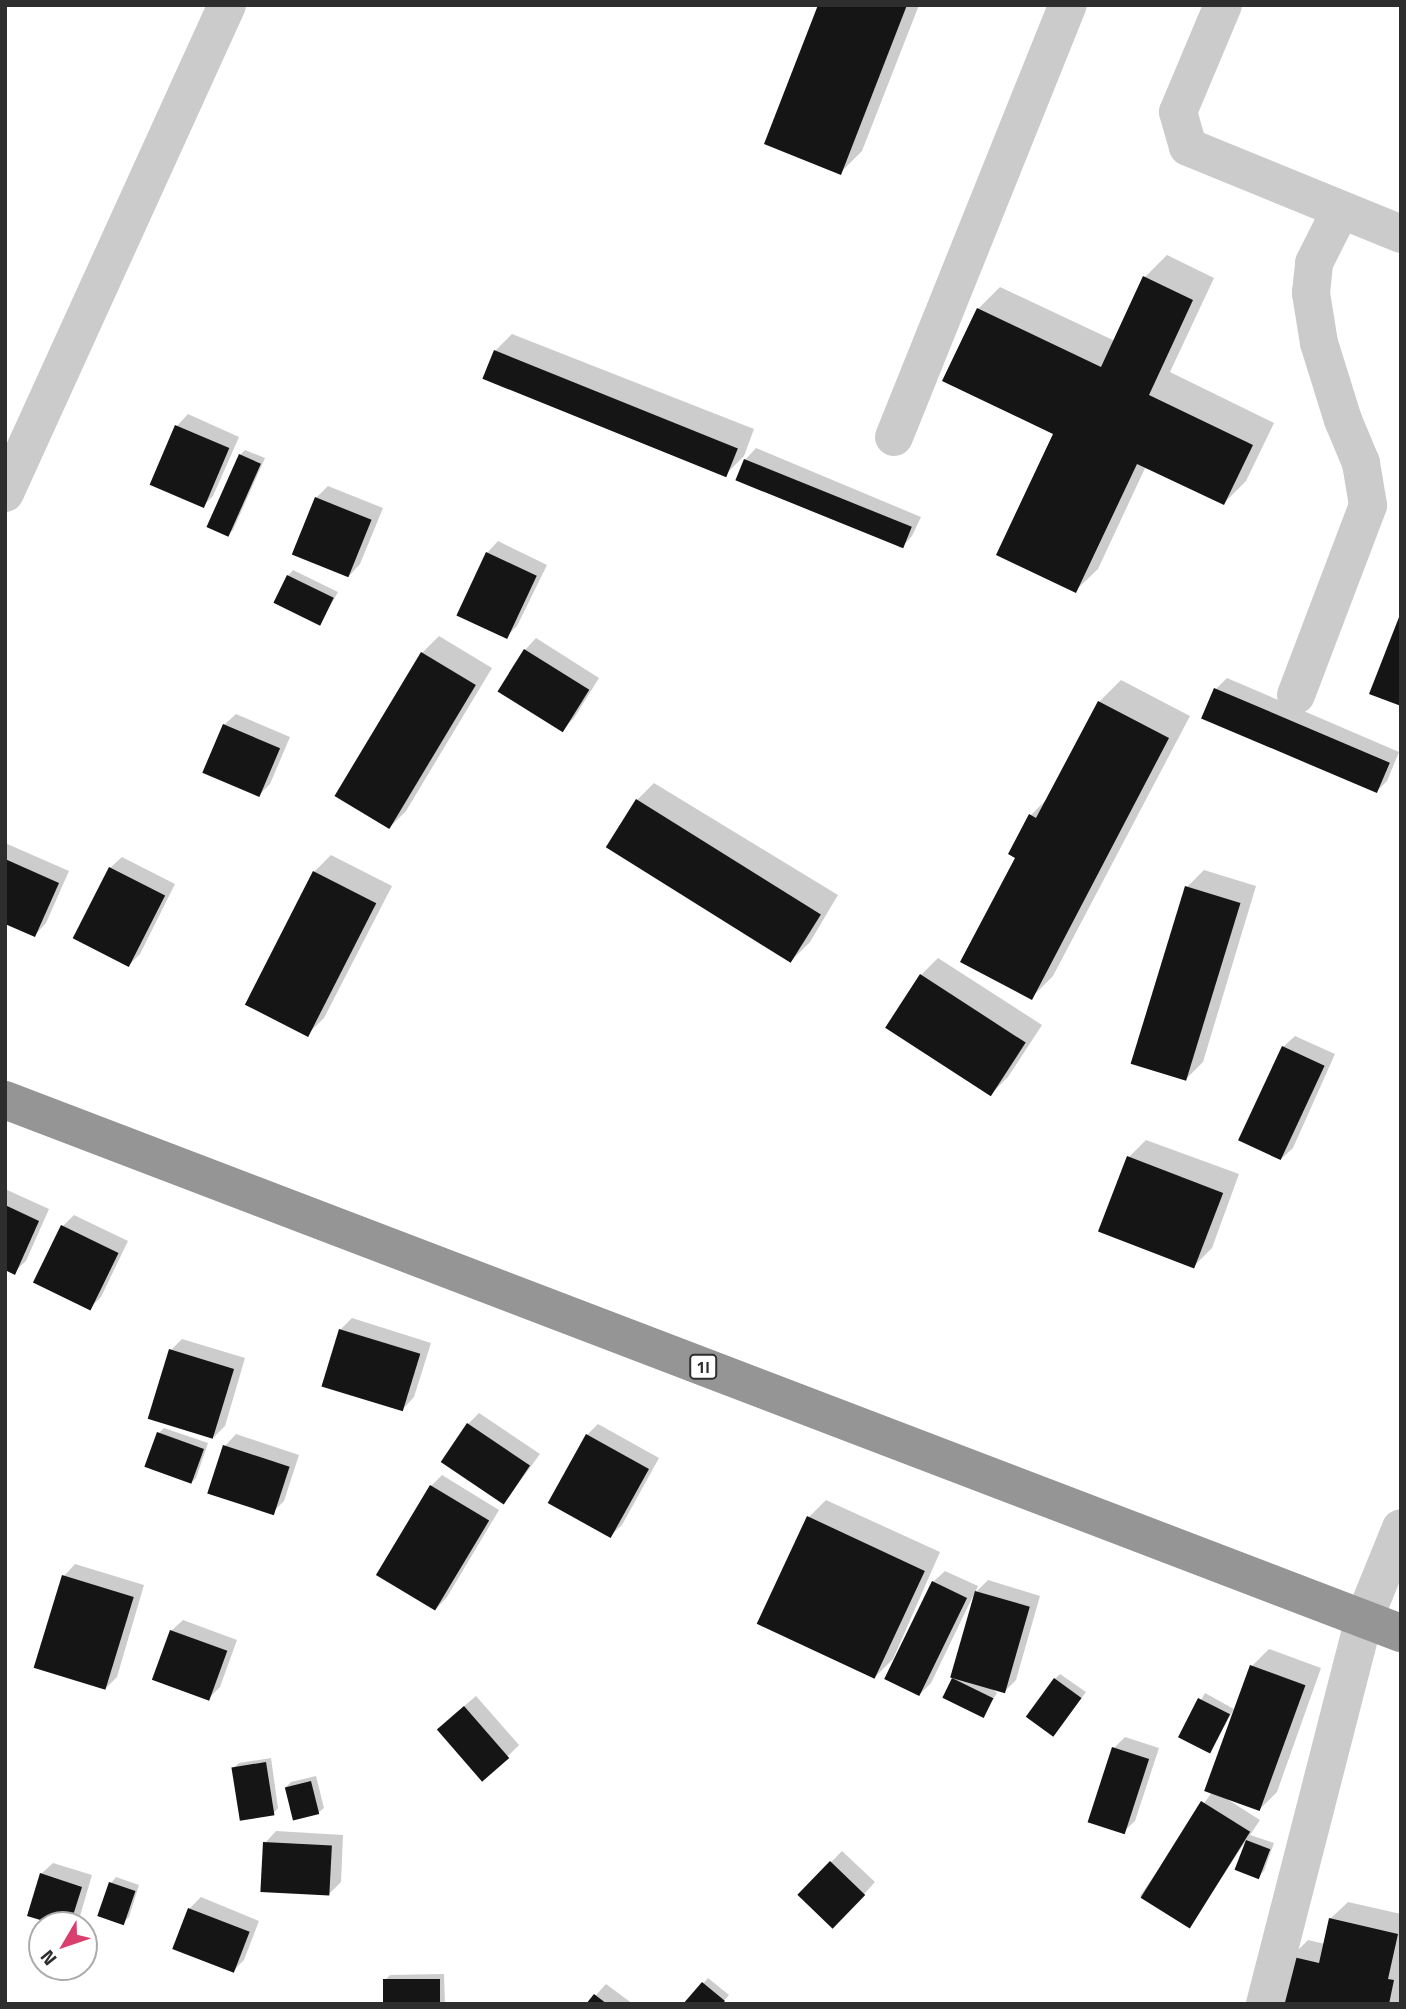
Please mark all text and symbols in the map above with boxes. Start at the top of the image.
road number: 1I [689,1354,717,1380]
north arrow [28,1911,98,1981]
text: N [32,1944,63,1973]

